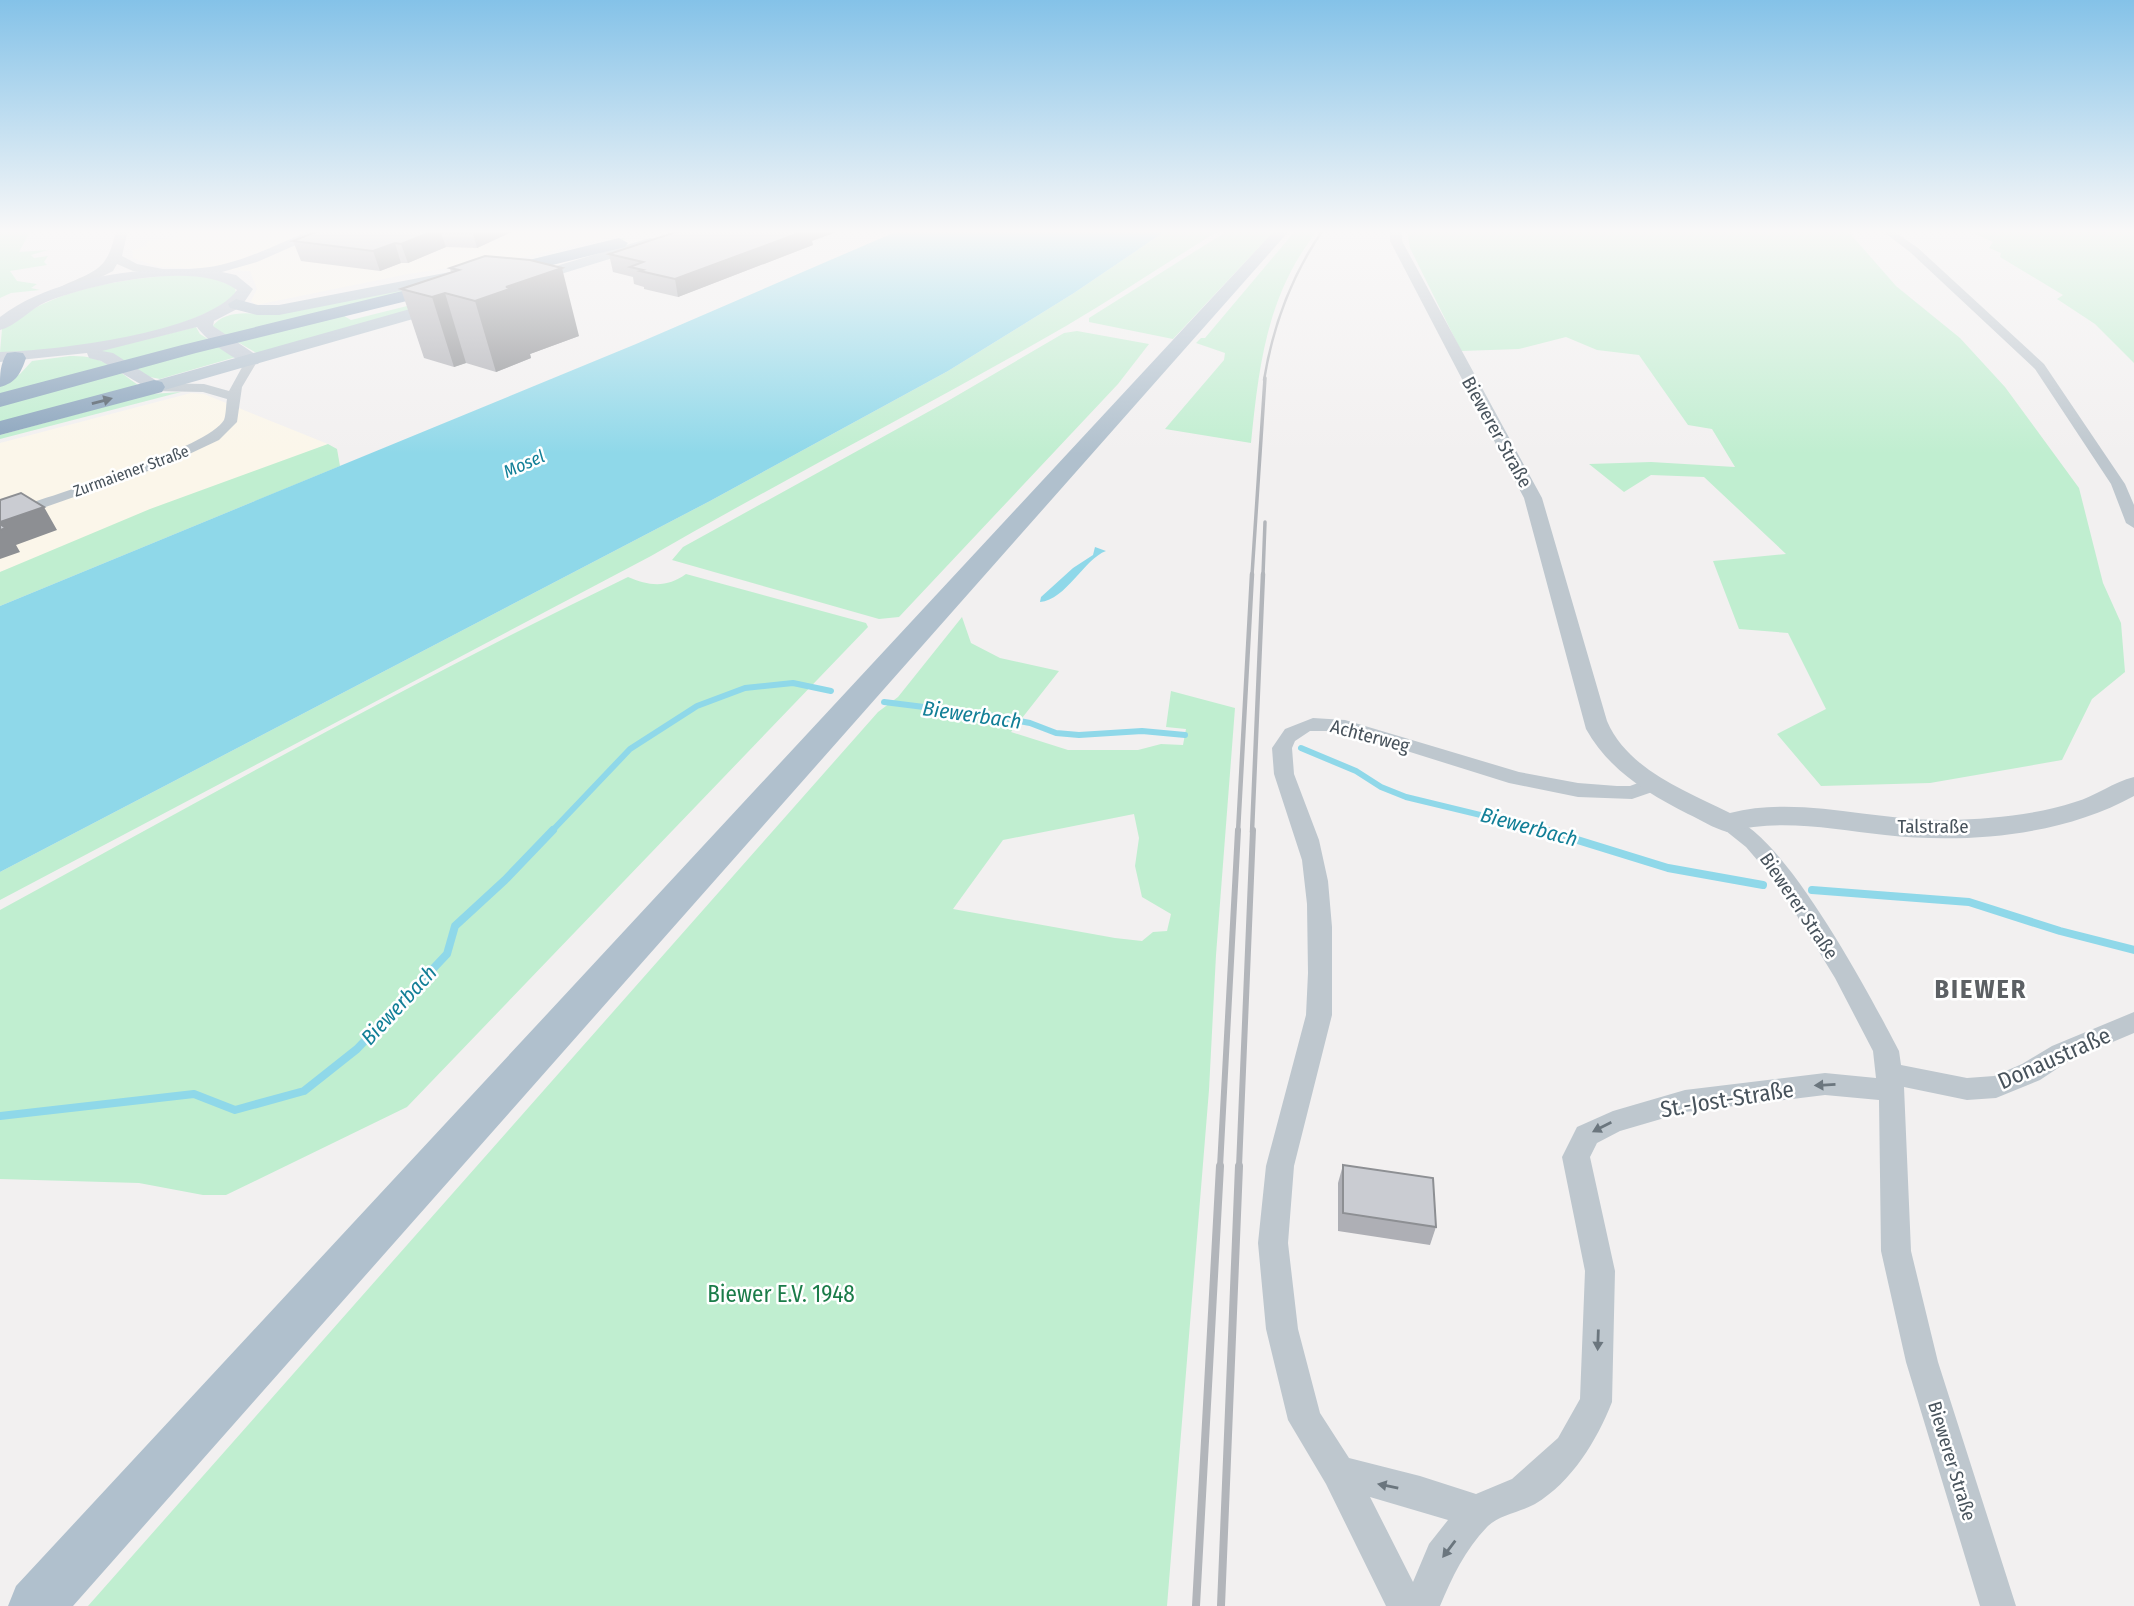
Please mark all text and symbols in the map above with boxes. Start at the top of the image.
street label: Biewerer Straße [1457,372,1537,492]
one-way arrow [91,395,113,406]
street label: Zurmaiener Straße [71,441,191,501]
water label: Mosel [500,445,548,483]
water label: Biewerbach [921,695,1023,735]
street label: Achterweg [1328,714,1412,758]
water label: Biewerbach [1478,802,1580,852]
street label: Talstraße [1897,815,1969,838]
street label: Biewerer Straße [1755,848,1843,964]
water label: Biewerbach [356,960,442,1050]
district label: BIEWER [1935,974,2027,1005]
street label: Donaustraße [1993,1021,2115,1095]
street label: St.-Jost-Straße [1658,1075,1796,1123]
one-way arrow [1813,1080,1835,1091]
one-way arrow [1592,1122,1612,1133]
park label: Biewer E.V. 1948 [707,1280,855,1308]
one-way arrow [1592,1329,1604,1351]
street label: Biewerer Straße [1923,1399,1981,1523]
one-way arrow [1377,1480,1399,1491]
one-way arrow [1441,1539,1456,1557]

